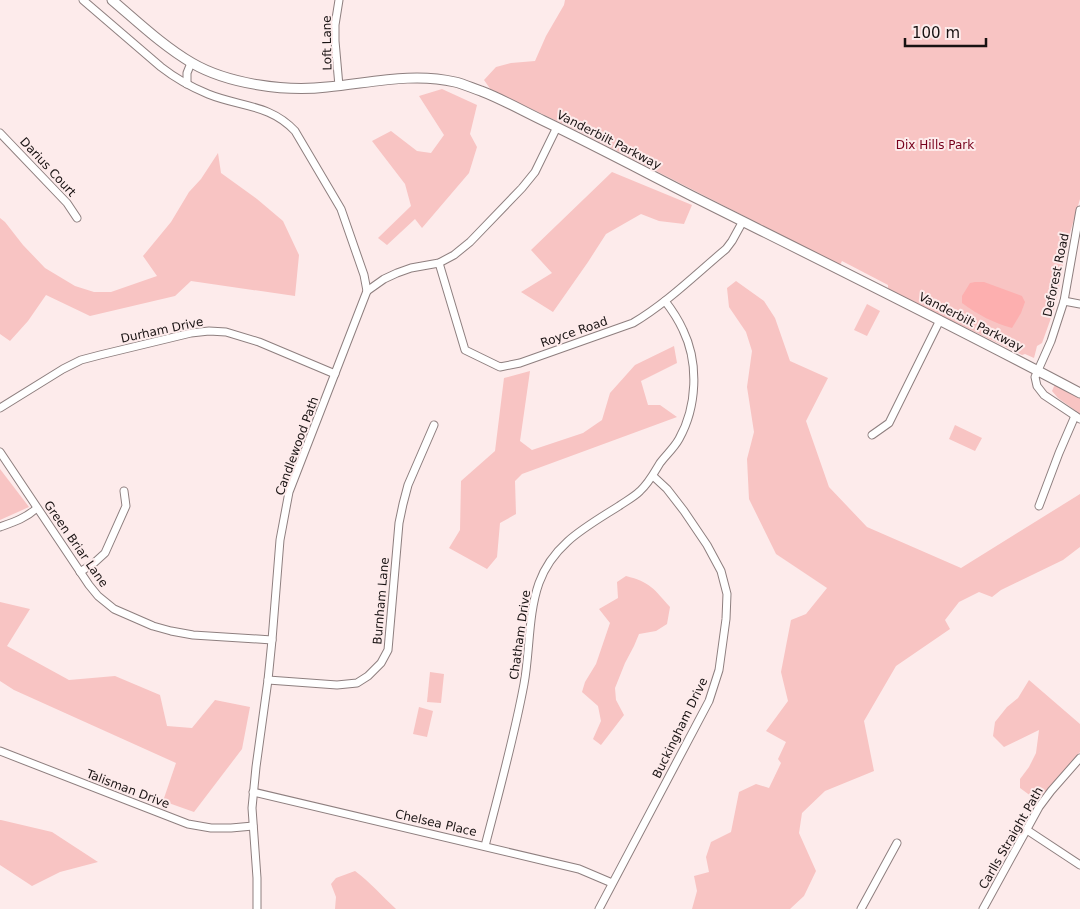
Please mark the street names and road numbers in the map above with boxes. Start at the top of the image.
street label: Loft Lane [320,15,334,71]
street label: Vanderbilt Parkway [555,108,663,172]
street label: Darius Court [17,135,79,200]
street label: Deforest Road [1040,232,1072,318]
street label: Vanderbilt Parkway [917,290,1025,354]
street label: Durham Drive [119,314,205,346]
street label: Royce Road [539,314,609,350]
street label: Candlewood Path [273,395,321,497]
street label: Green Briar Lane [41,498,111,590]
street label: Burnham Lane [370,557,392,645]
street label: Chatham Drive [507,589,533,681]
street label: Buckingham Drive [650,675,710,781]
street label: Talisman Drive [83,766,172,811]
street label: Carlls Straight Path [976,785,1046,891]
street label: Chelsea Place [394,807,478,839]

